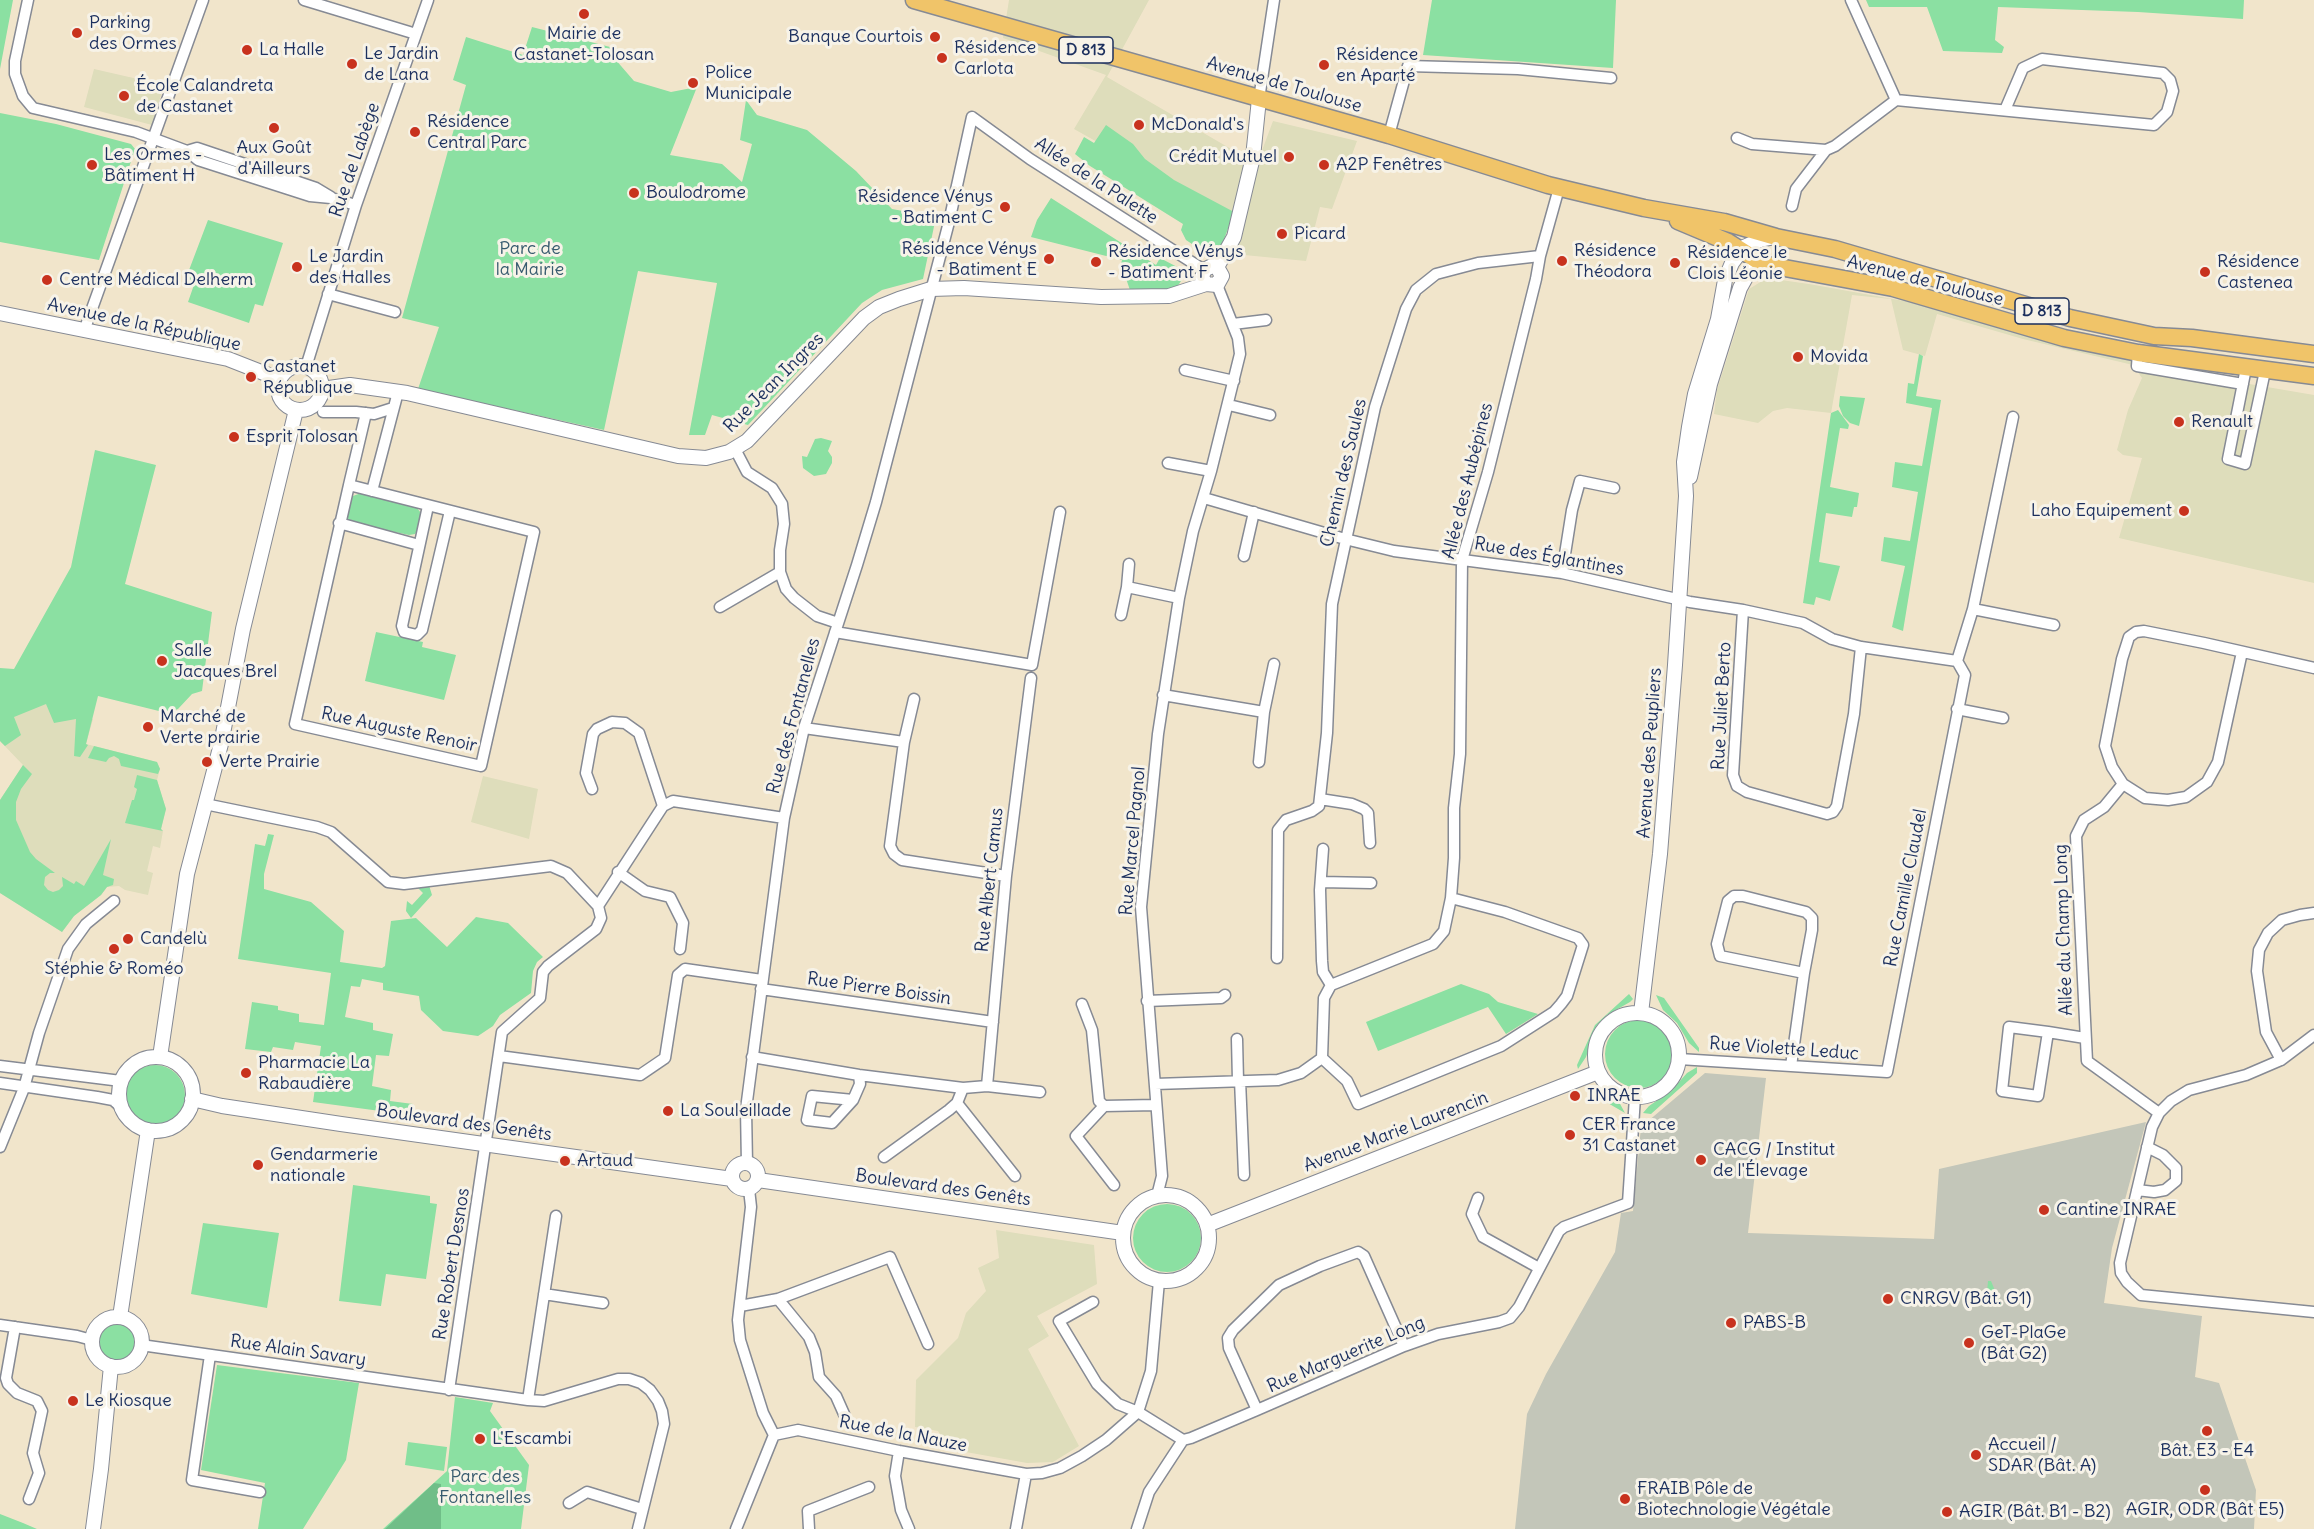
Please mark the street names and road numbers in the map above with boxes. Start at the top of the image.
road number: D 813 [1059,37,1113,63]
street label: Avenue de Toulouse [1204,52,1364,118]
street label: Rue de Labège [325,100,385,220]
street label: Allée de la Palette [1030,133,1162,229]
street label: Avenue de Toulouse [1845,251,2005,311]
street label: Avenue de la République [45,294,243,356]
road number: D 813 [2015,298,2069,324]
street label: Rue Jean Ingres [720,329,828,437]
street label: Chemin des Saules [1316,397,1372,549]
street label: Allée des Aubépines [1438,401,1498,561]
street label: Rue des Églantines [1472,533,1626,581]
street label: Rue des Fontanelles [763,636,825,796]
street label: Rue Juliet Berto [1708,641,1736,771]
street label: Avenue des Peupliers [1633,667,1667,839]
street label: Rue Auguste Renoir [319,703,479,757]
street label: Rue Marcel Pagnol [1116,765,1150,917]
street label: Rue Albert Camus [972,807,1008,953]
street label: Rue Camille Claudel [1880,807,1932,969]
street label: Allée du Champ Long [2050,844,2078,1016]
street label: Rue Pierre Boissin [806,968,952,1010]
street label: Rue Violette Leduc [1708,1033,1860,1065]
street label: Avenue Marie Laurencin [1301,1087,1491,1177]
street label: Boulevard des Genêts [375,1100,553,1146]
street label: Boulevard des Genêts [854,1165,1032,1211]
street label: Rue Robert Desnos [429,1186,475,1342]
street label: Rue Marguerite Long [1264,1312,1428,1398]
street label: Rue Alain Savary [229,1331,367,1371]
street label: Rue de la Nauze [837,1411,969,1457]

